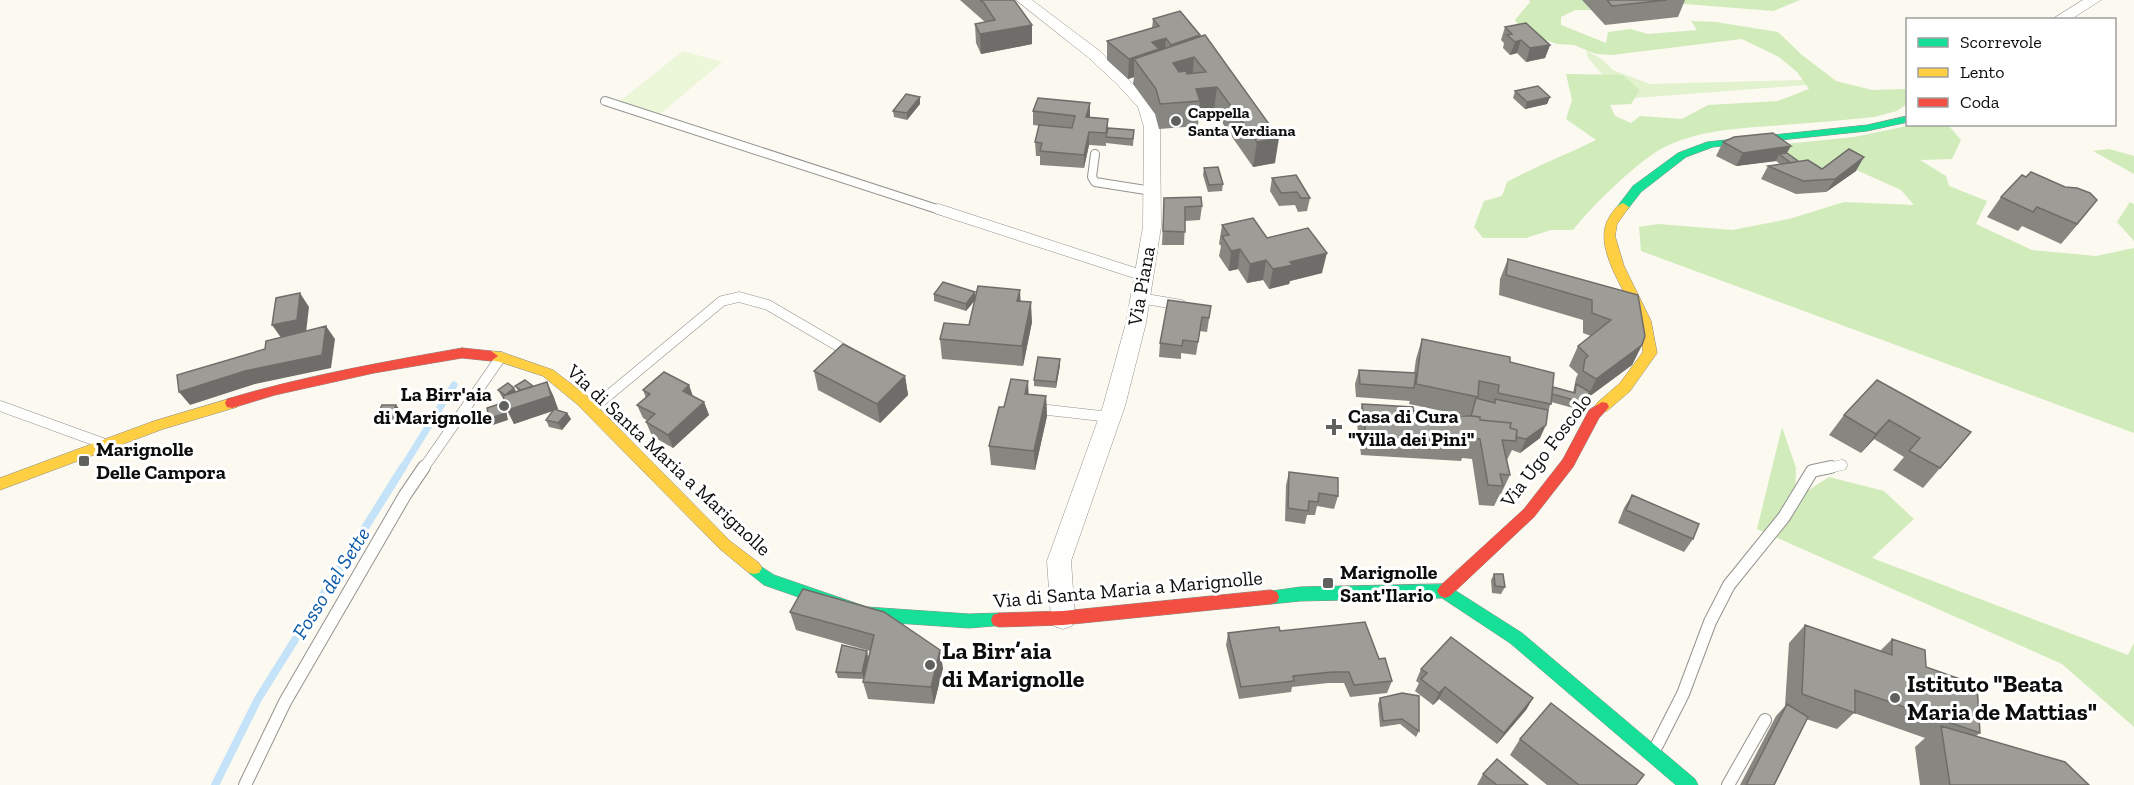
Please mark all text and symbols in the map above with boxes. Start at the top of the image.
legend [1906,18,2116,126]
text: Scorrevole [1960,31,2042,53]
text: Lento [1960,61,2005,83]
text: Coda [1960,91,2000,113]
place label: Cappella Santa Verdiana [1188,103,1296,140]
marker: Cappella Santa Verdiana [1169,114,1183,128]
street label: Via Piana [1122,244,1160,329]
street label: Via di Santa Maria a Marignolle [561,358,776,561]
place label: La Birr'aia di Marignolle [373,382,492,429]
street label: Via Ugo Foscolo [1495,388,1597,513]
marker: La Birr'aia di Marignolle [497,399,511,413]
place label: Casa di Cura "Villa dei Pini" [1348,404,1474,451]
marker: Casa di Cura "Villa dei Pini" [1325,418,1343,436]
place label: Marignolle Delle Campora [96,437,226,484]
marker: Marignolle Delle Campora [77,454,91,468]
water label: Fosso del Sette [286,522,375,643]
place label: Marignolle Sant'Ilario [1340,560,1438,607]
street label: Via di Santa Maria a Marignolle [991,565,1264,613]
marker: Marignolle Sant'Ilario [1321,576,1335,590]
place label: La Birr’aia di Marignolle [942,636,1085,693]
marker: La Birr’aia di Marignolle [923,658,937,672]
place label: Istituto "Beata Maria de Mattias" [1907,669,2097,726]
marker: Istituto "Beata Maria de Mattias" [1888,691,1902,705]

